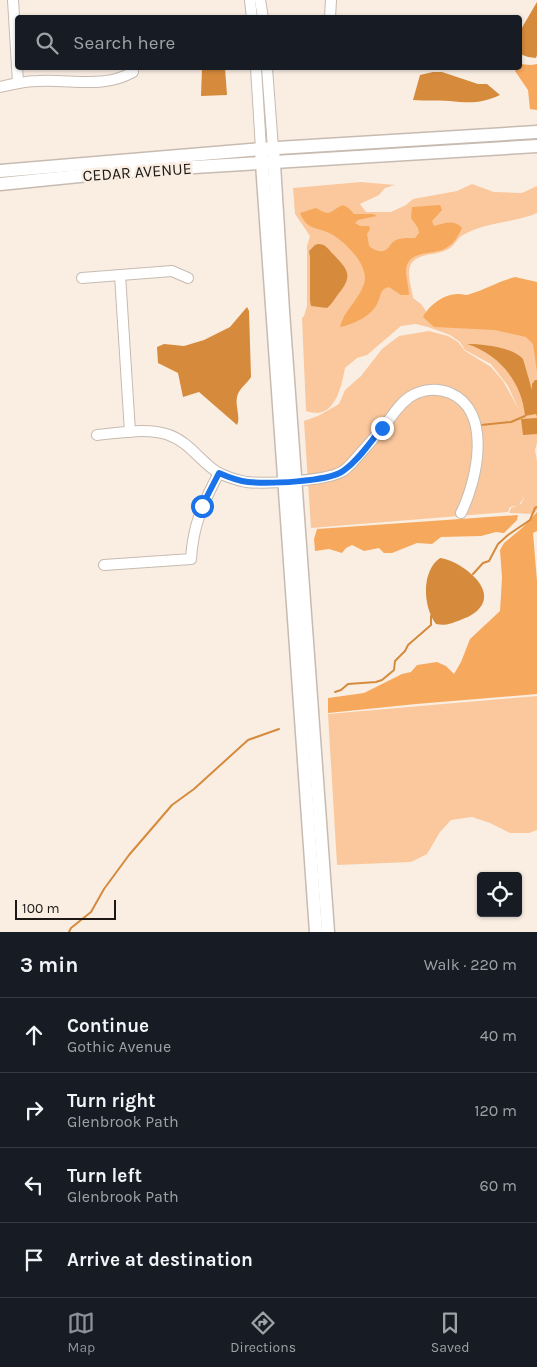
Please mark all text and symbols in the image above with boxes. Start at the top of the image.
search box [15,15,522,70]
icon: search [33,29,61,57]
text: Search here [73,32,175,54]
street label: CEDAR AVENUE [82,159,192,185]
route end [371,417,394,440]
route start [191,495,214,518]
map controls [477,872,522,917]
button: locate [477,872,522,917]
scale bar [15,897,116,920]
text: 100 m [22,900,60,917]
text: 3 min [20,953,78,977]
text: Walk · 220 m [424,955,517,974]
text: Continue [67,1015,149,1037]
icon: ahead [20,1021,48,1049]
text: 40 m [480,1026,517,1045]
text: Gothic Avenue [67,1037,171,1056]
text: Turn right [67,1090,156,1112]
icon: right [20,1096,48,1124]
text: 120 m [474,1101,517,1120]
text: Glenbrook Path [67,1112,179,1131]
text: Turn left [67,1165,142,1187]
icon: left [20,1171,48,1199]
text: 60 m [480,1176,517,1195]
text: Glenbrook Path [67,1187,179,1206]
icon: arrive [20,1246,48,1274]
text: Arrive at destination [67,1249,253,1271]
tab: Map [67,1309,95,1356]
tab: Directions [230,1309,296,1356]
tab: Saved [431,1309,470,1356]

